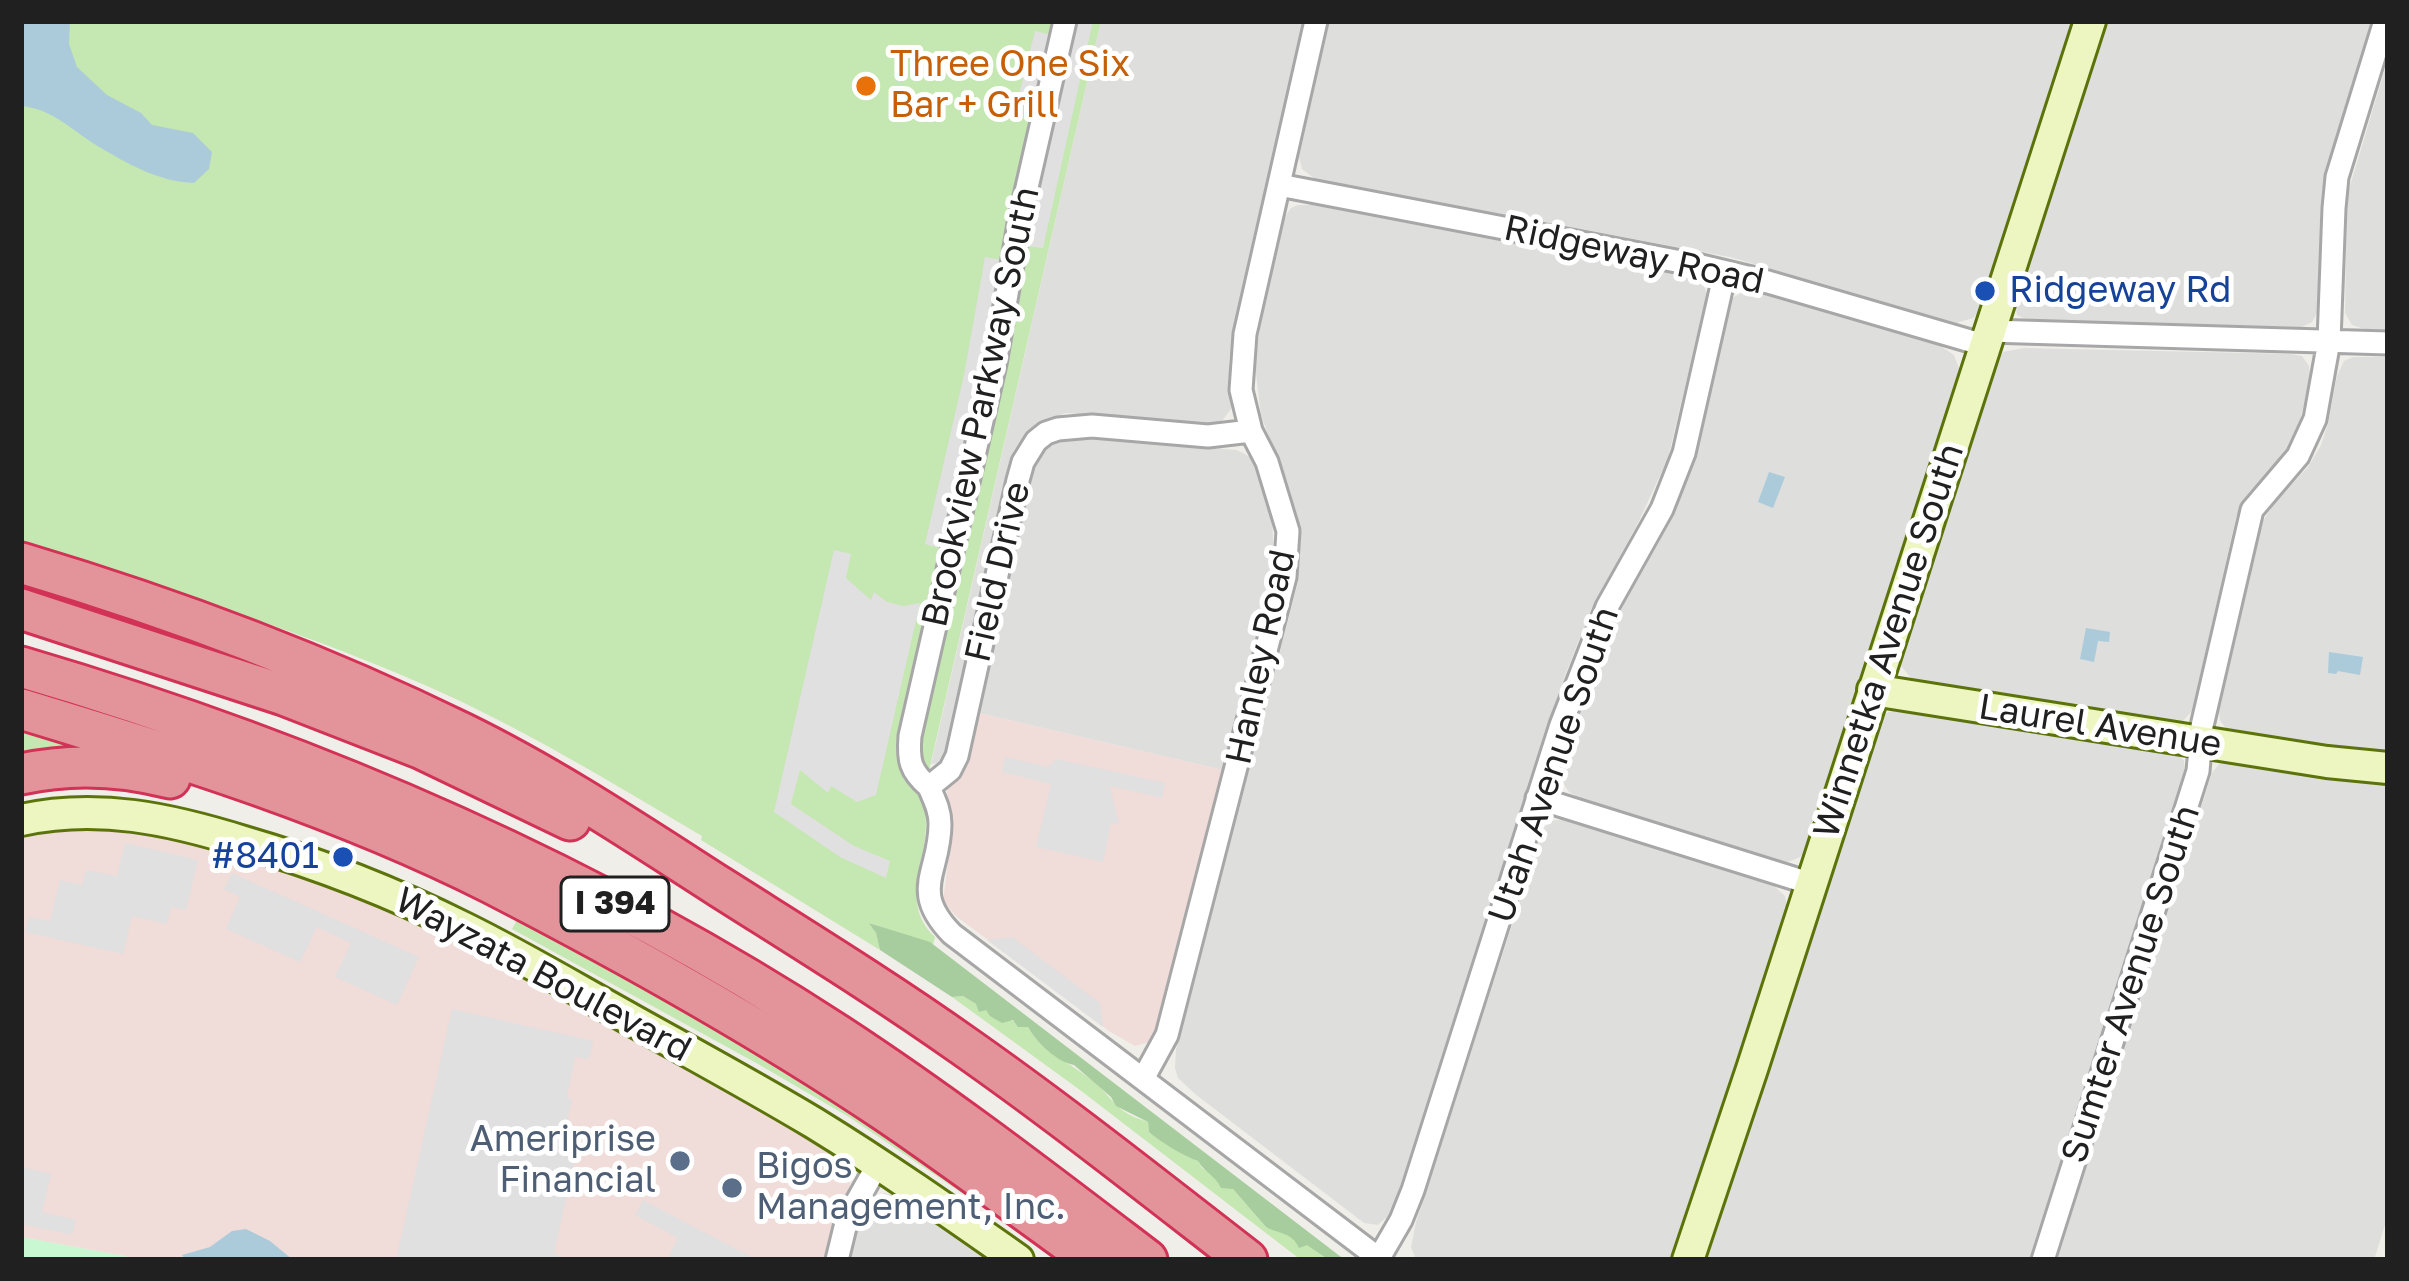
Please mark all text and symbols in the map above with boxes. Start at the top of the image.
place label: Three One Six Bar + Grill [890,43,1130,128]
marker: Three One Six Bar + Grill [853,73,879,99]
street label: Brookview Parkway South [913,183,1049,631]
street label: Ridgeway Road [1500,206,1768,304]
place label: Ridgeway Rd [2009,269,2231,313]
marker: Ridgeway Rd [1972,278,1998,304]
street label: Winnetka Avenue South [1805,438,1973,844]
street label: Field Drive [956,478,1040,666]
street label: Hanley Road [1217,546,1305,768]
street label: Utah Avenue South [1480,601,1628,929]
street label: Laurel Avenue [1976,685,2224,767]
street label: Sumter Avenue South [2053,800,2209,1168]
place label: #8401 [211,835,319,879]
marker: #8401 [330,844,356,870]
road number: I 394 [561,877,669,931]
street label: Wayzata Boulevard [388,879,698,1071]
place label: Ameriprise Financial [470,1118,656,1203]
place label: Bigos Management, Inc. [756,1145,1066,1230]
marker: Ameriprise Financial [667,1148,693,1174]
marker: Bigos Management, Inc. [719,1175,745,1201]

